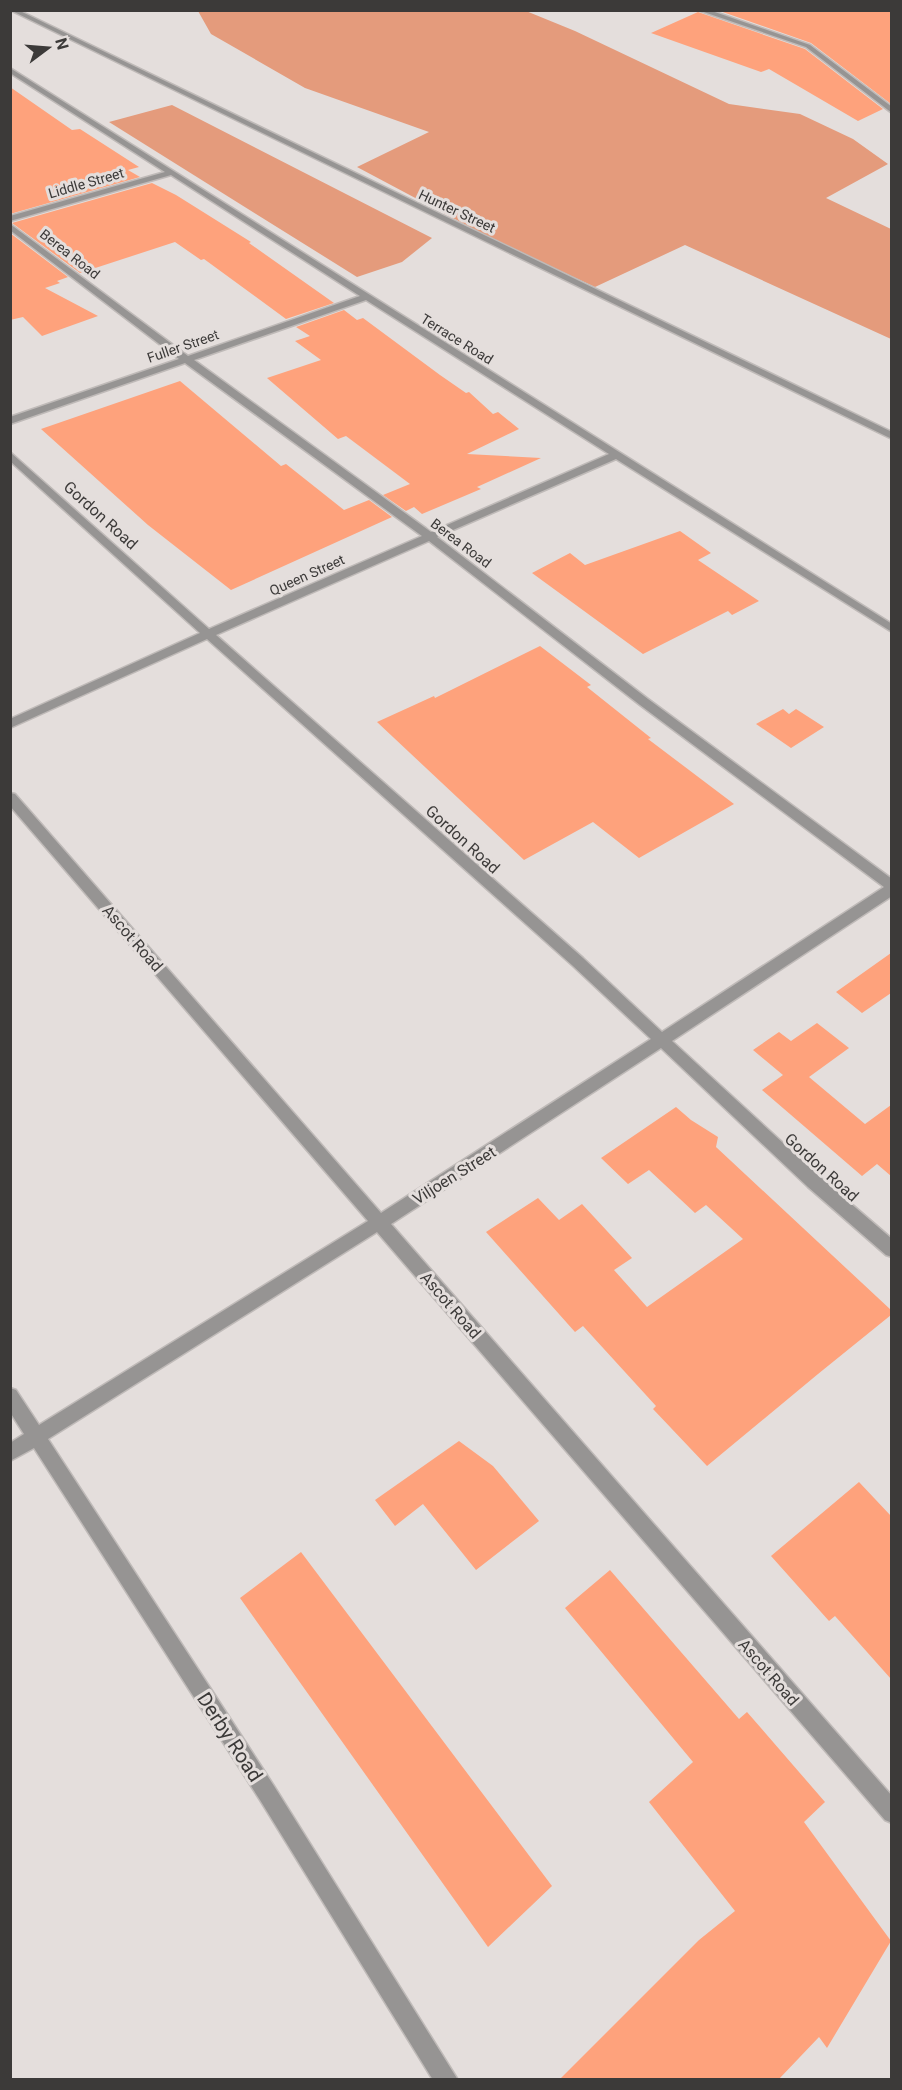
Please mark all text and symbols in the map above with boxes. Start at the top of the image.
north arrow [18,18,78,78]
text: N [51,36,73,52]
street label: Liddle Street [46,164,126,201]
street label: Hunter Street [416,186,498,236]
street label: Berea Road [37,226,103,282]
street label: Terrace Road [418,310,496,368]
street label: Fuller Street [145,326,221,366]
street label: Gordon Road [60,477,142,554]
street label: Berea Road [428,515,494,571]
street label: Queen Street [267,551,347,599]
street label: Gordon Road [422,801,504,878]
street label: Ascot Road [99,901,167,976]
street label: Gordon Road [781,1129,863,1206]
street label: Viljoen Street [409,1142,499,1208]
street label: Ascot Road [417,1268,485,1343]
street label: Ascot Road [735,1635,803,1710]
street label: Derby Road [192,1688,268,1786]

